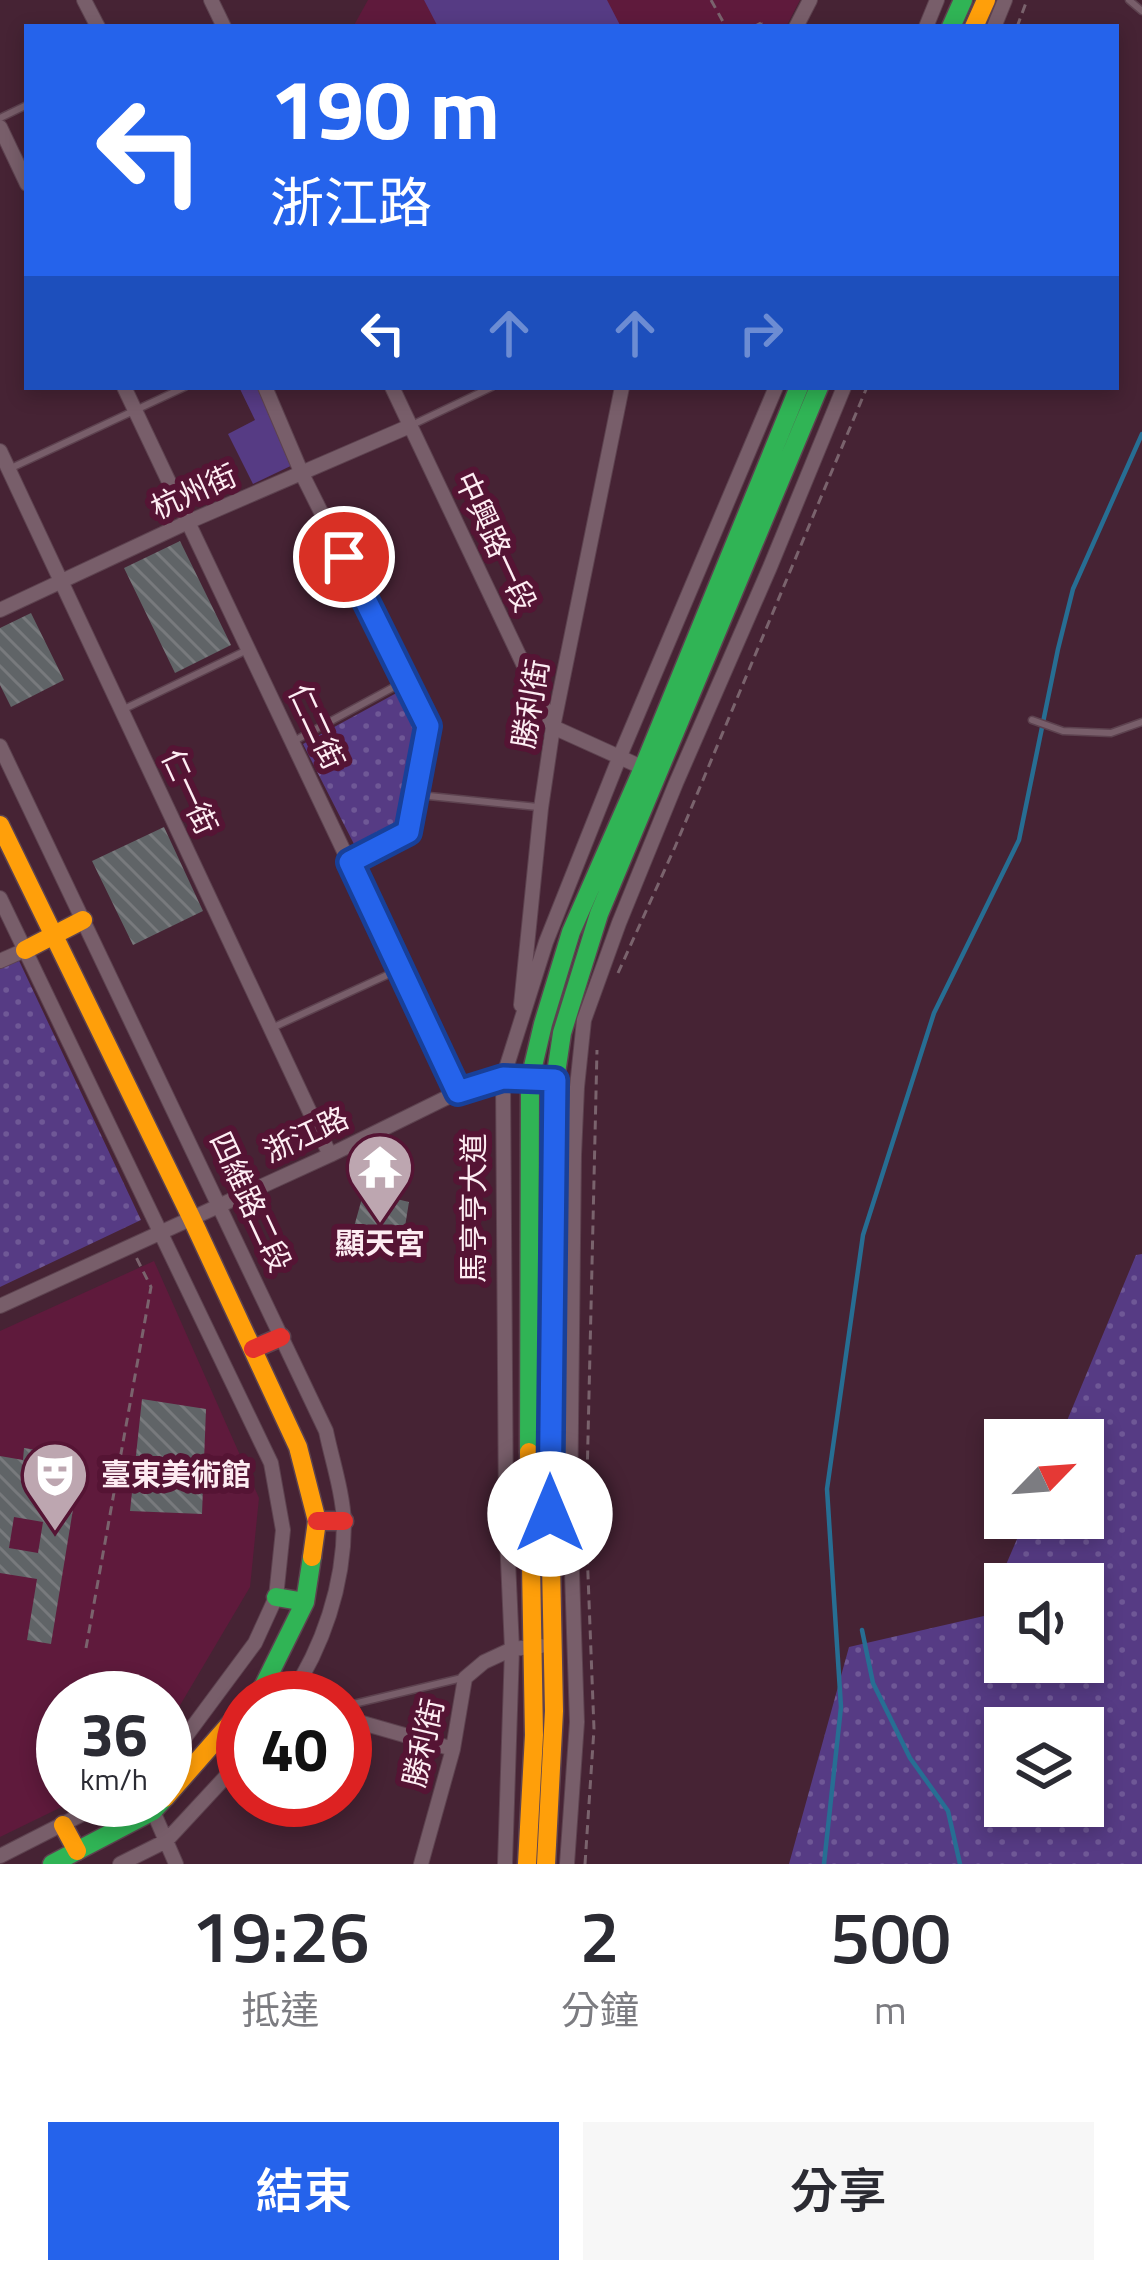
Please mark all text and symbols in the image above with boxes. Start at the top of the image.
text: 190 m [270,44,500,172]
icon: left [72,72,228,228]
text: 浙江路 [270,161,432,243]
icon: left [350,300,416,366]
icon: ahead [476,300,542,366]
icon: ahead [602,300,668,366]
icon: right [728,300,794,366]
street label: 杭州街 [143,452,244,530]
street label: 中興路一段 [443,464,548,619]
pin [293,506,395,608]
icon: arrive [311,524,377,590]
street label: 勝利街 [500,656,560,752]
street label: 仁二街 [277,676,357,777]
street label: 仁一街 [150,741,230,842]
street label: 浙江路 [255,1094,356,1174]
street label: 四維路二段 [198,1124,303,1279]
temple icon: 顯天宮 [345,1132,415,1226]
street label: 馬亨亨大道 [450,1133,496,1283]
place label: 顯天宮 [335,1220,425,1266]
north arrow [984,1419,1104,1539]
map controls [984,1419,1104,1827]
theatre icon: 臺東美術館 [20,1440,90,1534]
place label: 臺東美術館 [101,1451,251,1497]
position arrow [487,1451,613,1577]
button: sound [984,1563,1104,1683]
speed limit sign: 40 [216,1671,372,1827]
text: 36 [80,1688,148,1779]
street label: 勝利街 [390,1694,456,1792]
button: layers [984,1707,1104,1827]
text: km/h [80,1756,148,1802]
text: 19:26 [191,1880,370,1990]
text: 2 [580,1880,620,1990]
text: 500 [830,1881,951,1991]
text: 抵達 [241,1980,319,2039]
text: 分鐘 [561,1980,639,2039]
text: m [874,1980,907,2039]
button: 結束 [48,2122,559,2260]
button: 分享 [583,2122,1094,2260]

